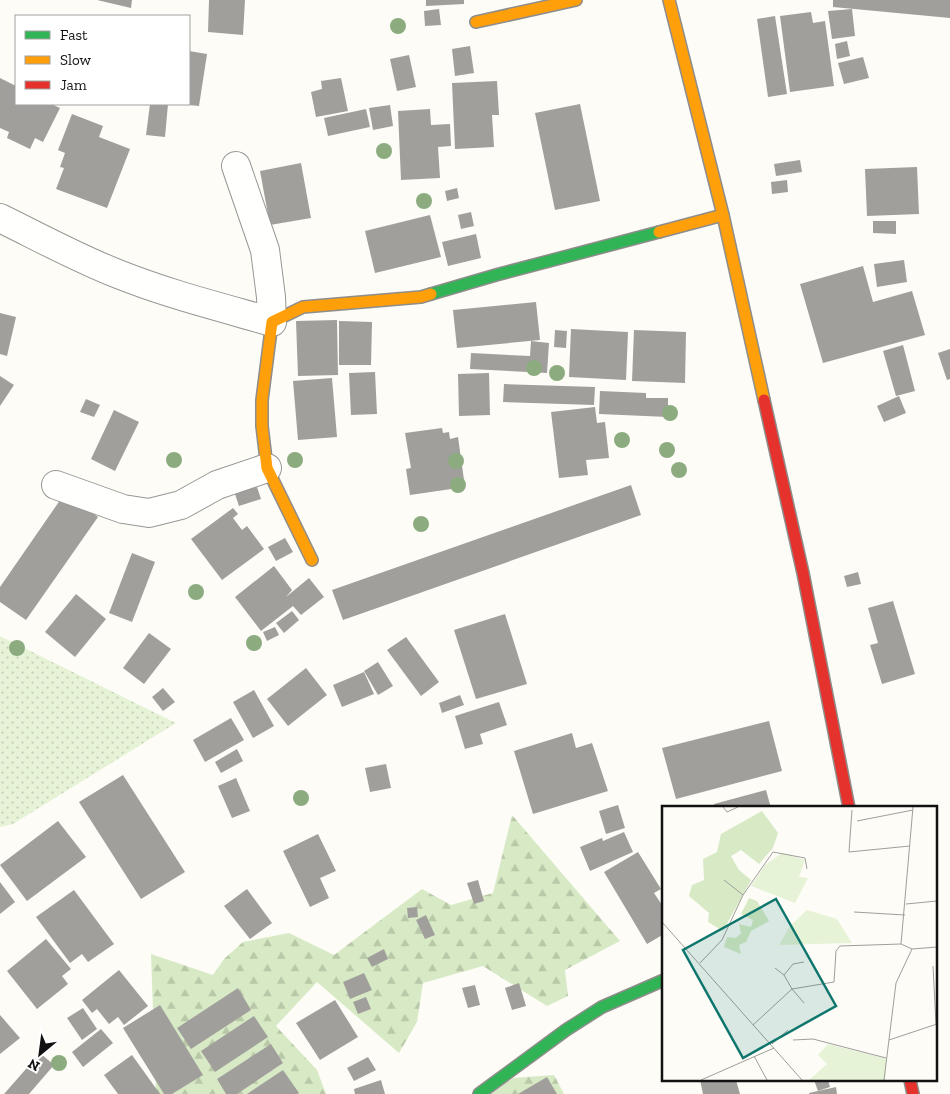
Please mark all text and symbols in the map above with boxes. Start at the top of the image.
legend [15,15,190,105]
text: Fast [60,26,88,44]
text: Slow [60,51,92,69]
text: Jam [60,76,87,94]
inset map [662,806,938,1082]
north arrow [15,1029,65,1079]
text: N [25,1055,43,1075]

